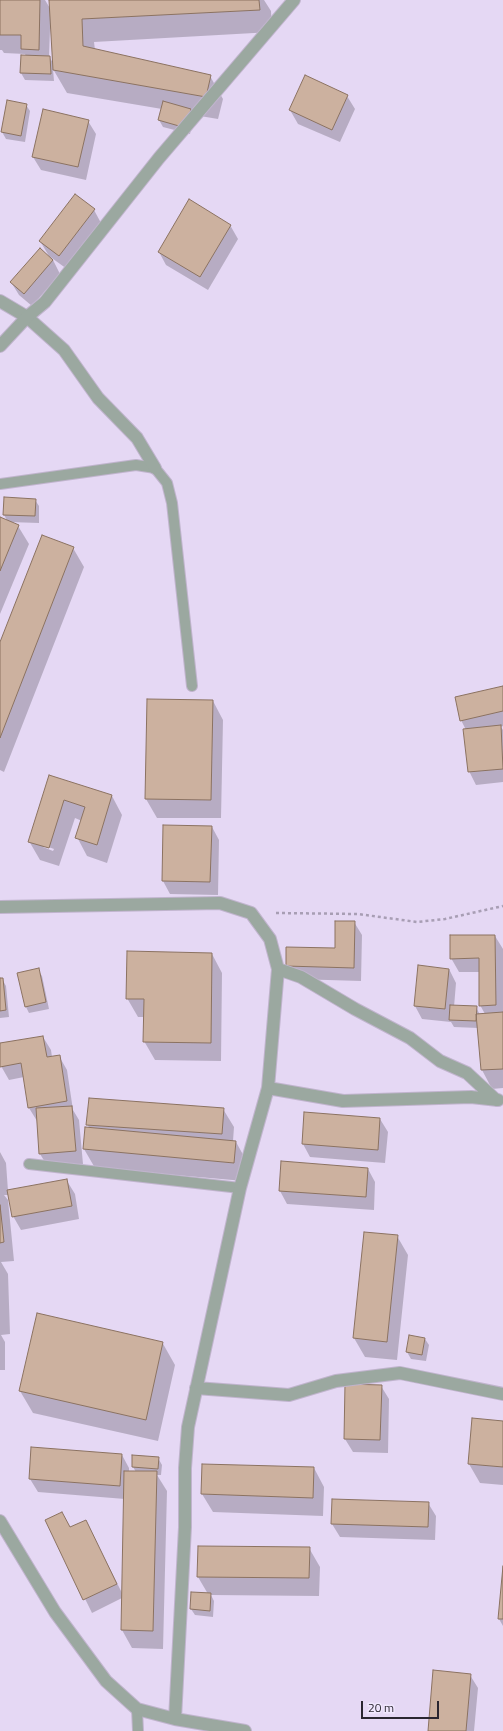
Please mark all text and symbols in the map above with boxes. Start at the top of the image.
scale bar [363,1693,441,1719]
text: 20 m [368,1698,394,1717]

